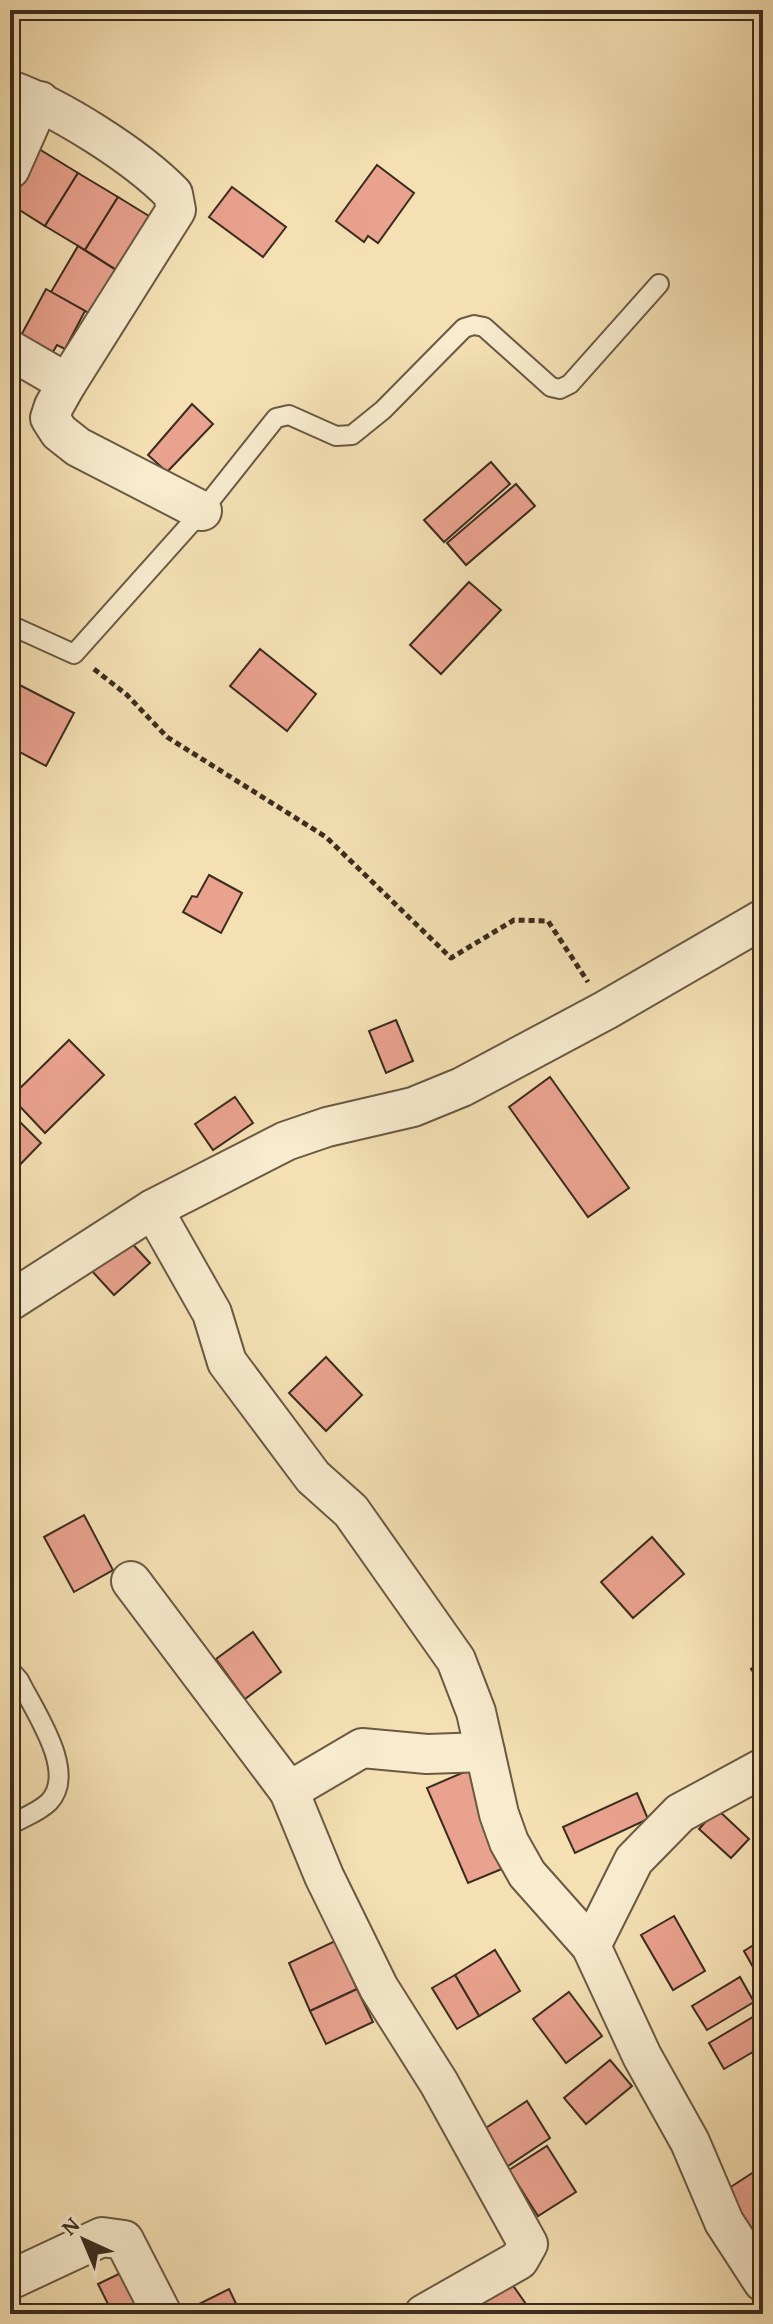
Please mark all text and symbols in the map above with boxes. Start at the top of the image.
north arrow [44,2200,124,2280]
text: N [54,2209,87,2242]

